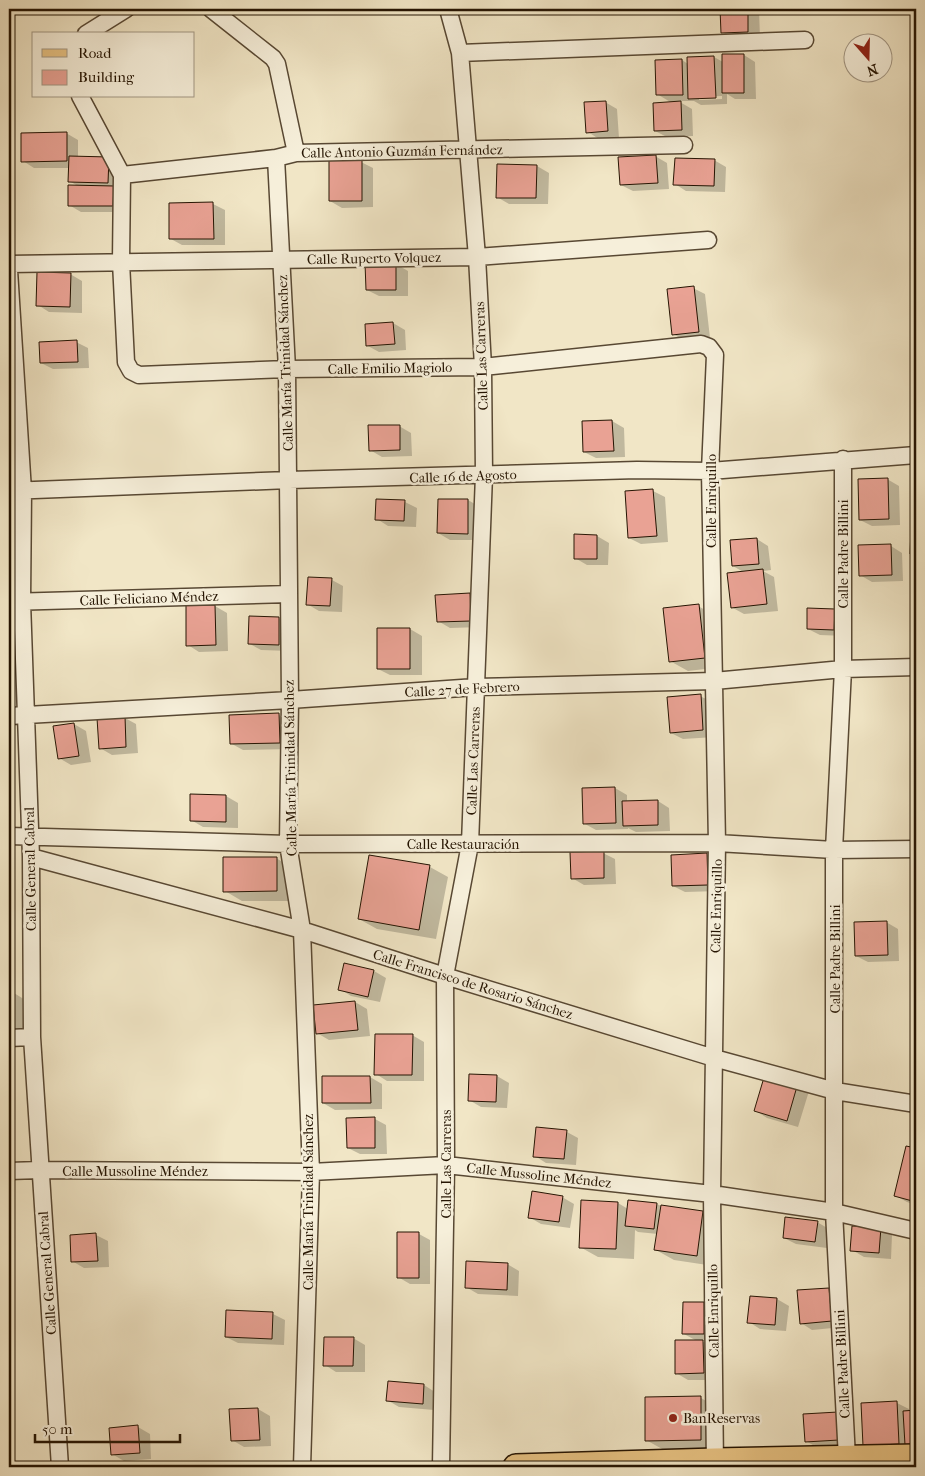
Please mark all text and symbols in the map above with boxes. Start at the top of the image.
legend [32,32,195,98]
north arrow [842,32,892,82]
text: Road [78,44,112,62]
text: N [864,60,880,80]
text: Building [78,68,135,86]
street label: Calle Antonio Guzmán Fernández [301,141,503,162]
street label: Calle Ruperto Volquez [307,249,441,268]
street label: Calle María Trinidad Sánchez [274,274,297,452]
street label: Calle Las Carreras [471,301,492,411]
street label: Calle Emilio Magiolo [328,359,452,378]
street label: Calle Enriquillo [703,454,720,548]
street label: Calle 16 de Agosto [409,466,517,487]
street label: Calle Padre Billini [835,499,852,609]
street label: Calle Feliciano Méndez [79,588,219,609]
street label: Calle 27 de Febrero [404,678,520,701]
street label: Calle María Trinidad Sánchez [280,680,301,856]
street label: Calle Las Carreras [463,706,484,816]
street label: Calle General Cabral [21,807,40,931]
street label: Calle Restauración [407,836,519,853]
street label: Calle Enriquillo [707,859,726,953]
street label: Calle Padre Billini [827,904,844,1014]
street label: Calle Francisco de Rosario Sánchez [371,946,575,1023]
street label: Calle Las Carreras [438,1110,455,1218]
street label: Calle María Trinidad Sánchez [300,1114,317,1290]
street label: Calle Mussoline Méndez [466,1159,612,1192]
street label: Calle Mussoline Méndez [62,1163,208,1180]
street label: Calle General Cabral [35,1210,60,1335]
street label: Calle Enriquillo [704,1264,723,1358]
street label: Calle Padre Billini [831,1309,854,1419]
place label: BanReservas [683,1410,760,1427]
scale bar [35,1411,180,1443]
marker: BanReservas [667,1412,679,1424]
text: 50 m [42,1420,73,1438]

